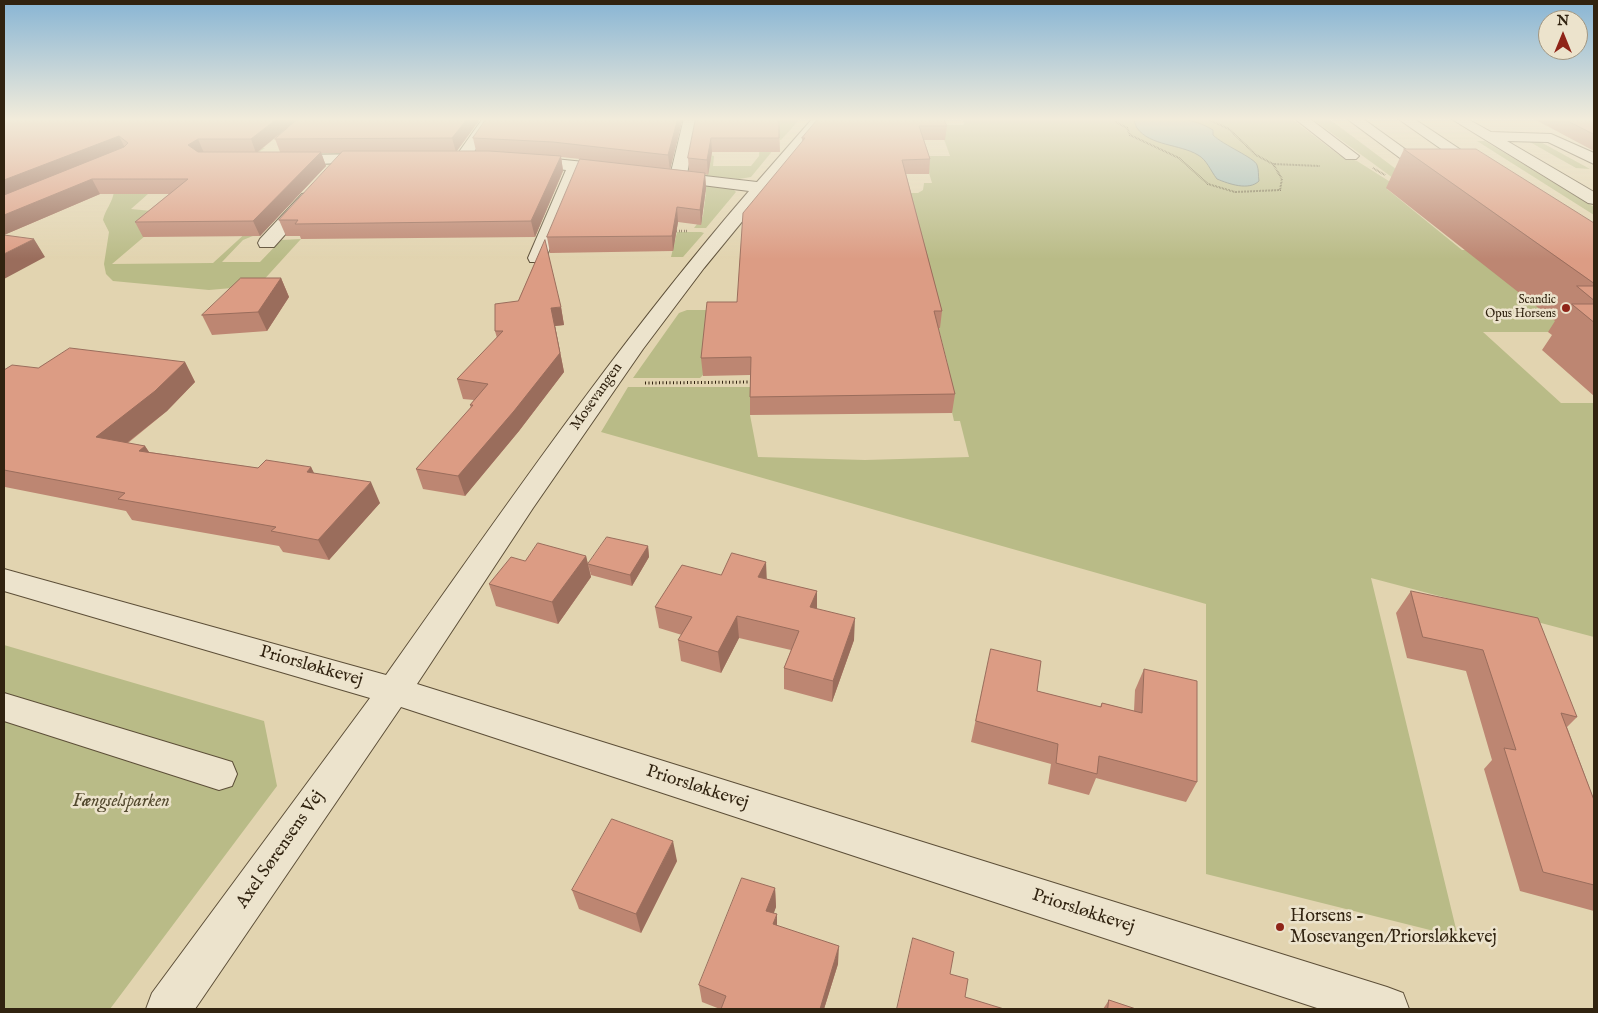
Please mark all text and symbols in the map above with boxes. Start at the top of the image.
north arrow [1538,10,1588,60]
text: N [1557,12,1569,30]
place label: Scandic Opus Horsens [1485,294,1556,322]
marker: Scandic Opus Horsens [1560,302,1572,314]
street label: Mosevangen [567,360,627,434]
street label: Priorsløkkevej [257,642,365,692]
street label: Priorsløkkevej [643,761,751,815]
street label: Axel Sørensens Vej [232,787,330,913]
park label: Fængselsparken [72,791,170,813]
street label: Priorsløkkevej [1029,885,1137,939]
place label: Horsens - Mosevangen/Priorsløkkevej [1290,906,1497,949]
marker: Horsens - Mosevangen/Priorsløkkevej [1274,921,1286,933]

